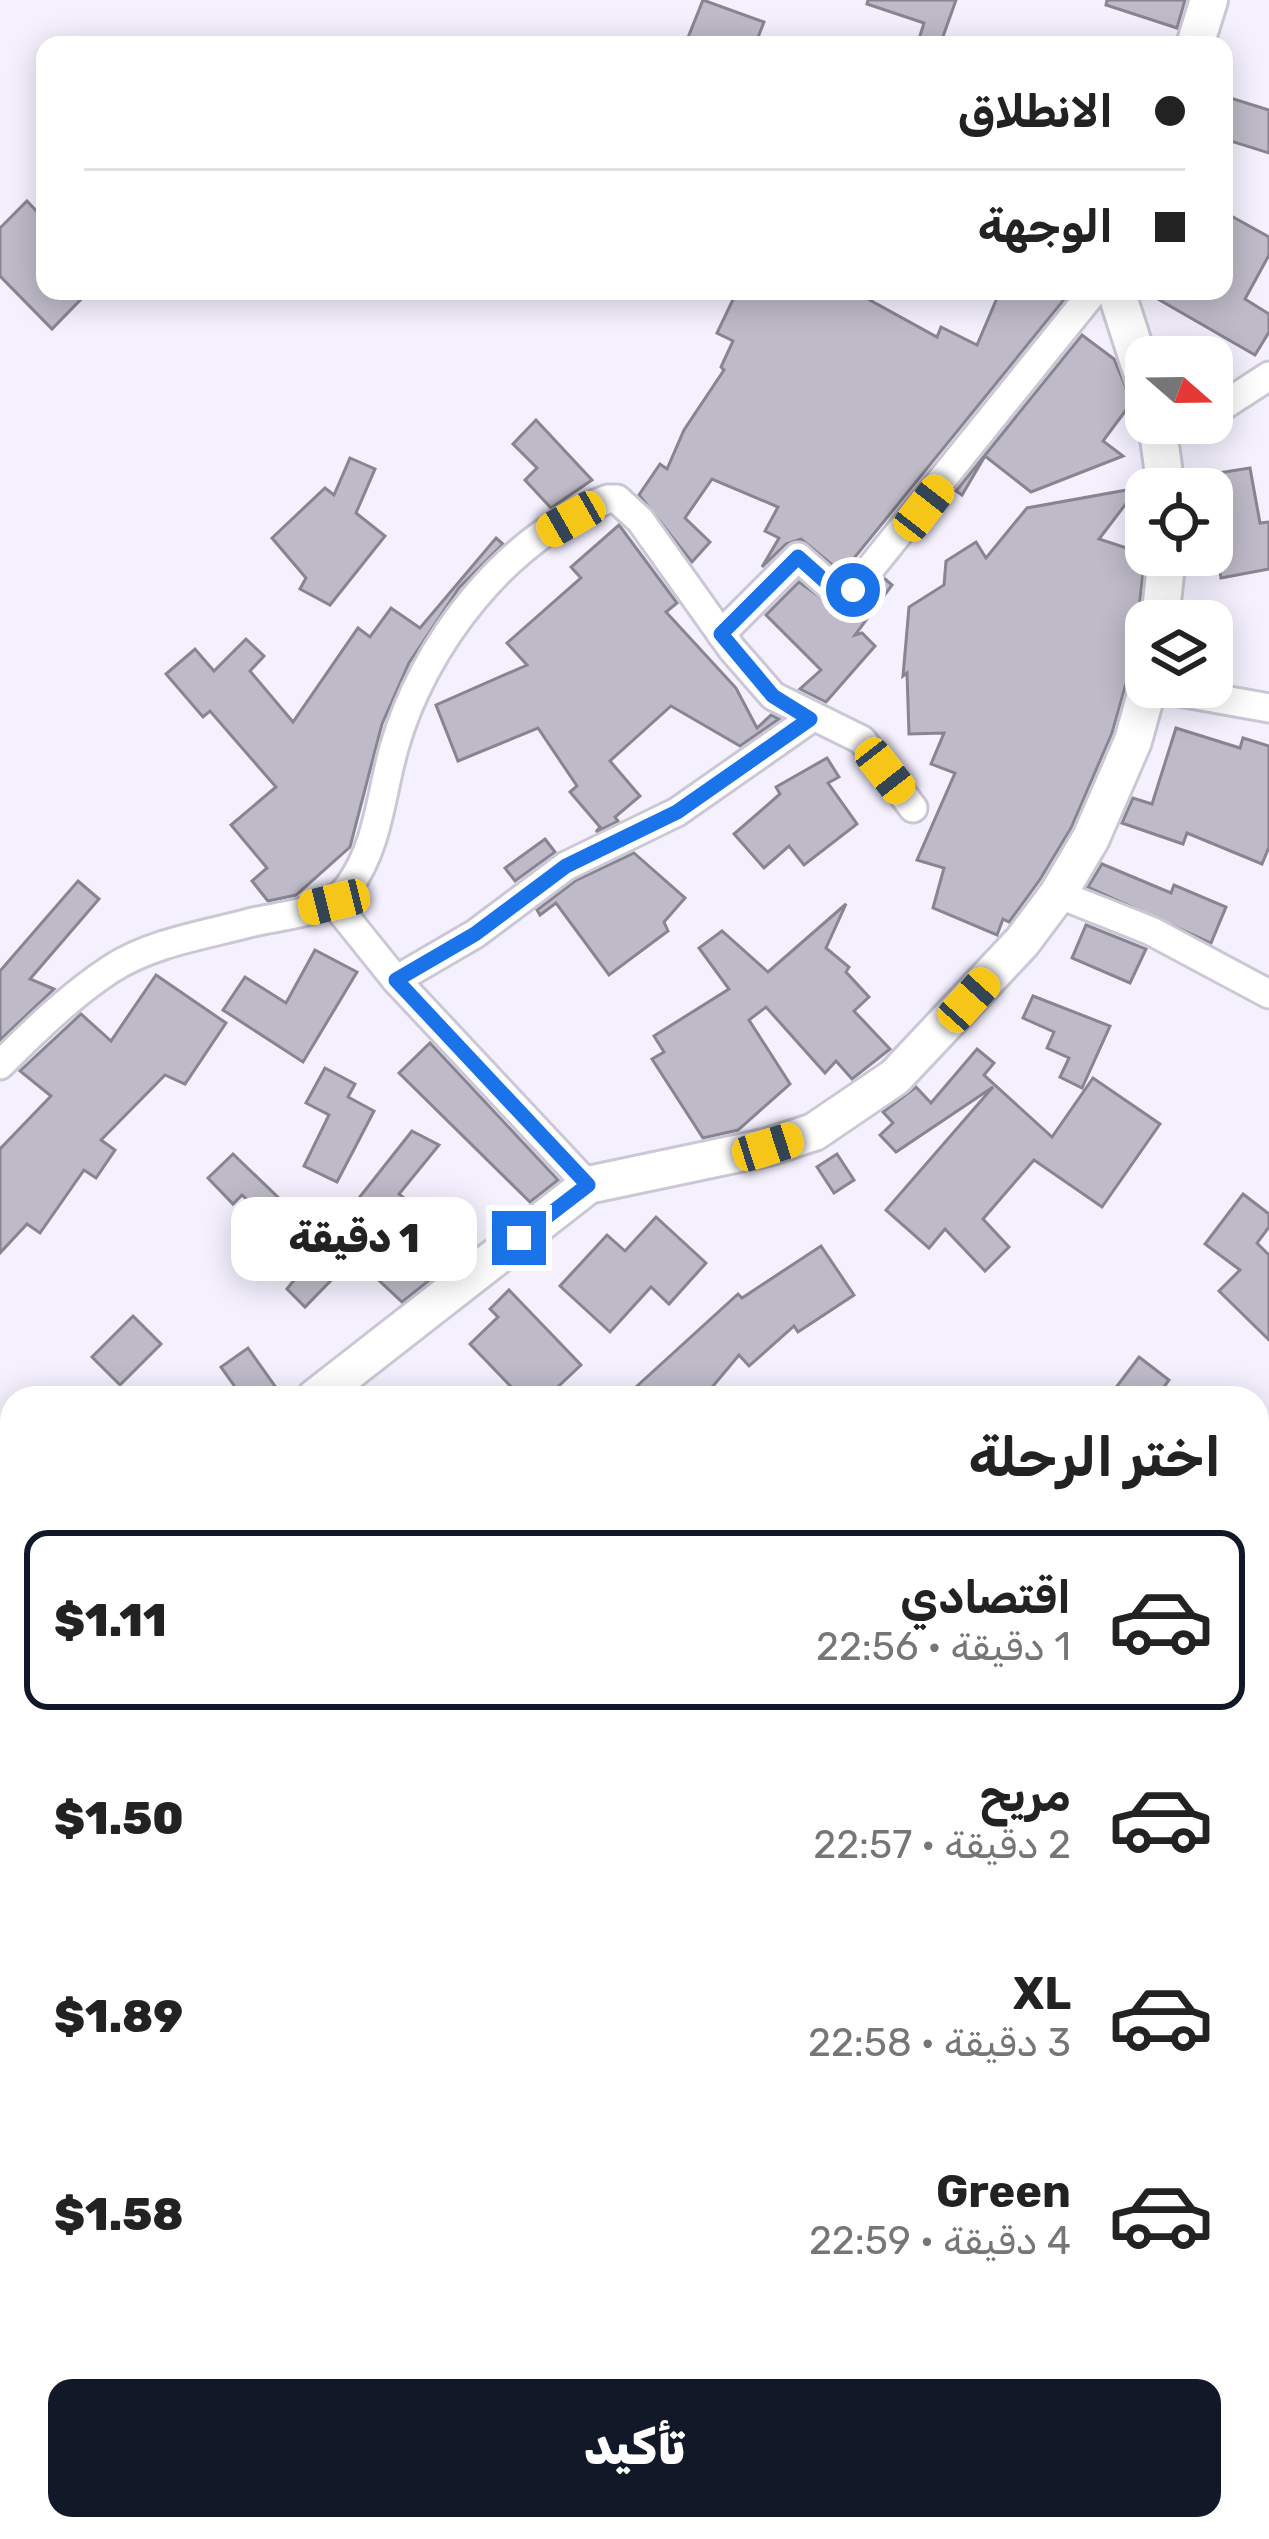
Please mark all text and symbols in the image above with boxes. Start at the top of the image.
text: الانطلاق [958,85,1113,138]
text: الوجهة [978,200,1113,253]
north arrow [1125,336,1233,444]
map controls [1125,336,1233,708]
button: locate [1125,468,1233,576]
car [888,469,960,547]
car [531,485,611,553]
route start [826,563,880,617]
button: layers [1125,600,1233,708]
car [849,732,921,810]
car [295,876,373,928]
car [932,961,1006,1039]
car [728,1119,808,1175]
callout: 1 دقيقة [231,1196,477,1280]
route end [492,1211,546,1265]
text: 1 دقيقة [288,1216,420,1262]
text: اختر الرحلة [969,1426,1221,1490]
icon: car [1107,1566,1215,1674]
text: اقتصادي [900,1571,1071,1624]
text: $1.11 [54,1594,167,1647]
text: 1 دقيقة · 22:56 [816,1624,1071,1670]
icon: car [1107,1764,1215,1872]
text: مريح [979,1769,1071,1822]
text: $1.50 [54,1792,184,1845]
text: 2 دقيقة · 22:57 [813,1822,1071,1868]
icon: car [1107,1962,1215,2070]
text: XL [1013,1967,1071,2020]
text: $1.89 [54,1990,183,2043]
text: 3 دقيقة · 22:58 [808,2020,1071,2066]
icon: car [1107,2160,1215,2268]
text: Green [936,2165,1071,2218]
text: $1.58 [54,2188,183,2241]
text: 4 دقيقة · 22:59 [809,2218,1071,2264]
button: تأكيد [48,2379,1221,2517]

